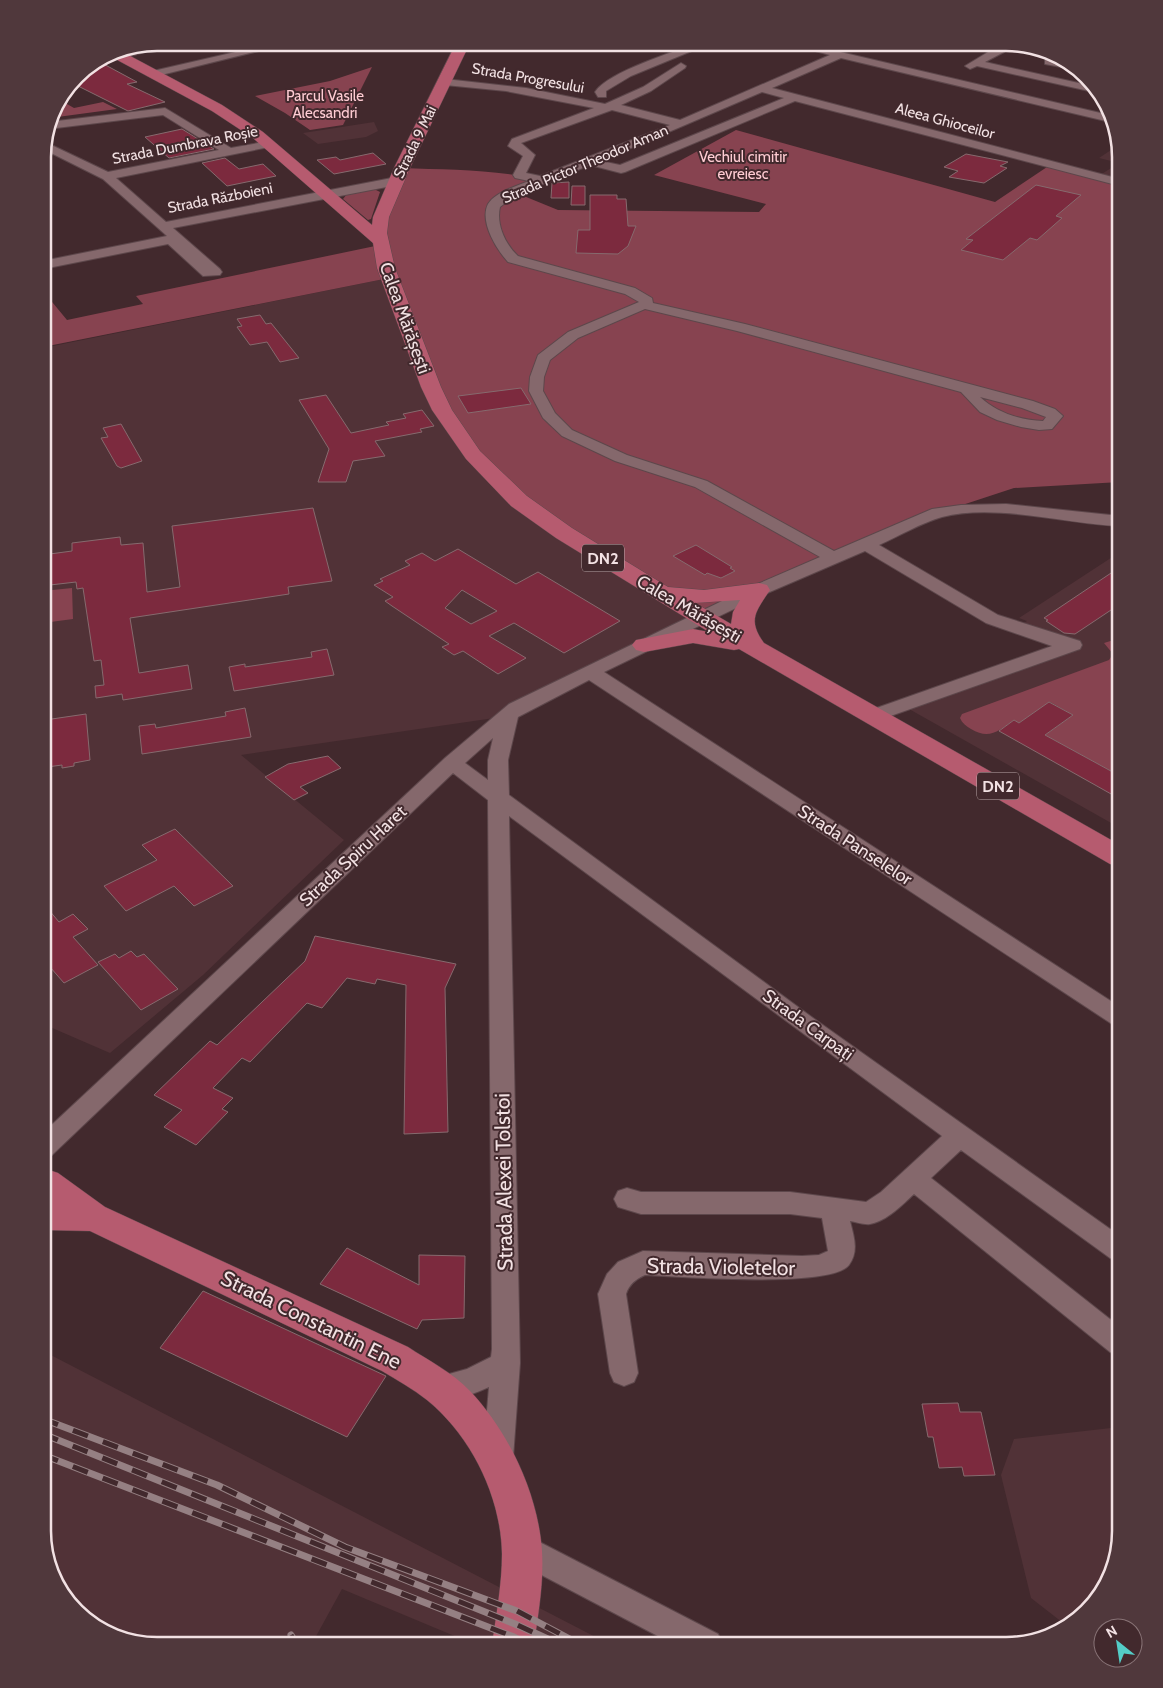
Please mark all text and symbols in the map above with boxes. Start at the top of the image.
street label: Strada Progresului [470,59,586,97]
park label: Parcul Vasile Alecsandri [286,87,364,122]
street label: Aleea Ghioceilor [893,99,997,143]
street label: Strada 9 Mai [390,103,440,181]
street label: Strada Pictor Theodor Aman [499,121,671,207]
street label: Strada Dumbrava Roșie [111,122,260,169]
park label: Vechiul cimitir evreiesc [699,148,787,183]
street label: Strada Războieni [166,179,274,217]
street label: Calea Mărășești [374,259,435,377]
road number: DN2 [582,544,624,572]
street label: Calea Mărășești [632,570,745,649]
road number: DN2 [977,772,1019,799]
street label: Strada Panselelor [794,800,916,890]
street label: Strada Spiru Haret [295,801,411,911]
street label: Strada Carpați [758,985,858,1066]
street label: Strada Alexei Tolstoi [489,1093,518,1271]
street label: Strada Violetelor [647,1253,796,1280]
street label: Strada Constantin Ene [217,1265,406,1374]
north arrow [1093,1618,1143,1668]
text: N [1103,1621,1120,1642]

